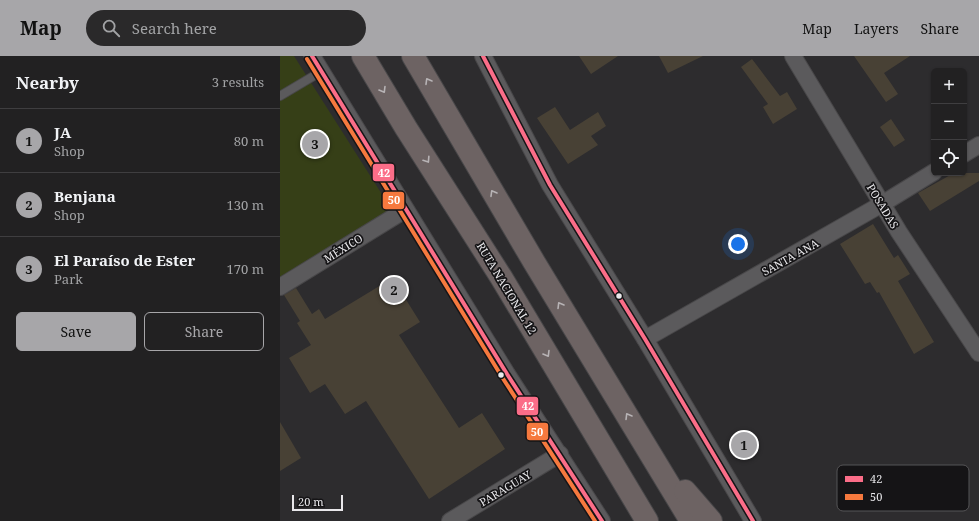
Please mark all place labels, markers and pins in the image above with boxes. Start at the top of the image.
pin: 3 [302,129,328,159]
pin: 2 [381,275,407,305]
unlabelled marker [614,291,624,301]
unlabelled marker [496,370,506,380]
pin: 1 [731,430,757,460]

